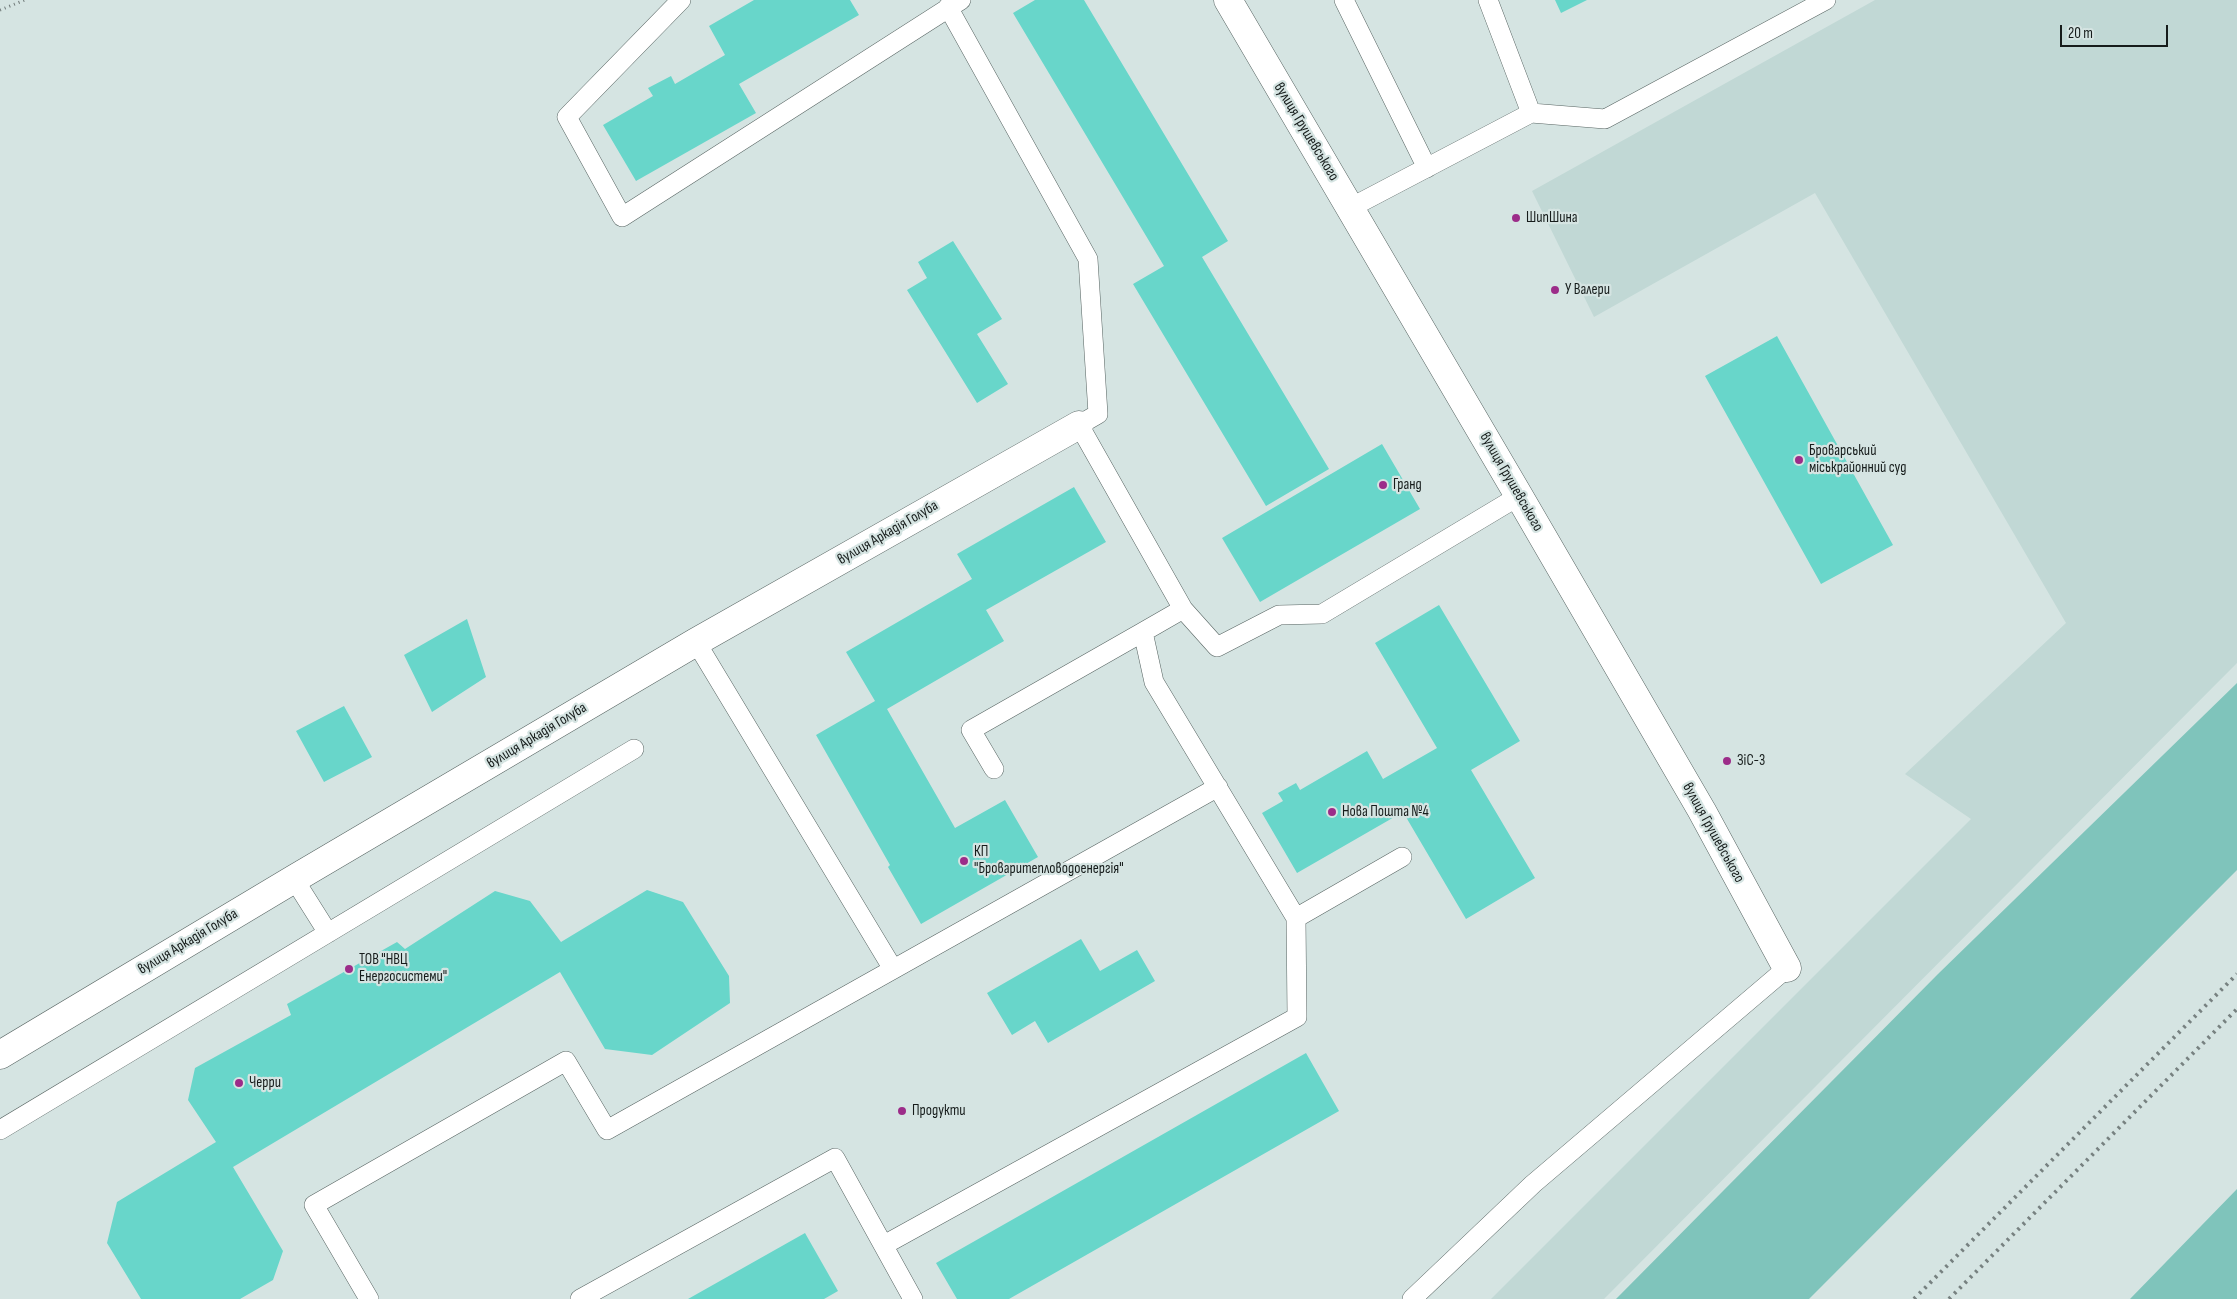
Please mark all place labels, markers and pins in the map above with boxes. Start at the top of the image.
place label: ШипШина [1526,209,1578,227]
marker: ШипШина [1510,212,1522,224]
place label: У Валери [1565,281,1610,299]
marker: У Валери [1549,284,1561,296]
place label: Броварський міськрайонний суд [1809,442,1906,477]
marker: Броварський міськрайонний суд [1793,454,1805,466]
place label: Гранд [1393,476,1422,494]
marker: Гранд [1377,479,1389,491]
place label: ЗіС-3 [1737,752,1765,770]
marker: ЗіС-3 [1721,755,1733,767]
place label: Нова Пошта №4 [1342,803,1429,821]
marker: Нова Пошта №4 [1326,806,1338,818]
place label: КП "Броваритепловодоенергія" [974,843,1124,878]
marker: КП "Броваритепловодоенергія" [958,855,970,867]
place label: ТОВ "НВЦ Енергосистеми" [359,951,447,986]
marker: ТОВ "НВЦ Енергосистеми" [343,963,355,975]
place label: Черри [249,1074,281,1092]
marker: Черри [233,1077,245,1089]
place label: Продукти [912,1102,966,1120]
marker: Продукти [896,1105,908,1117]

